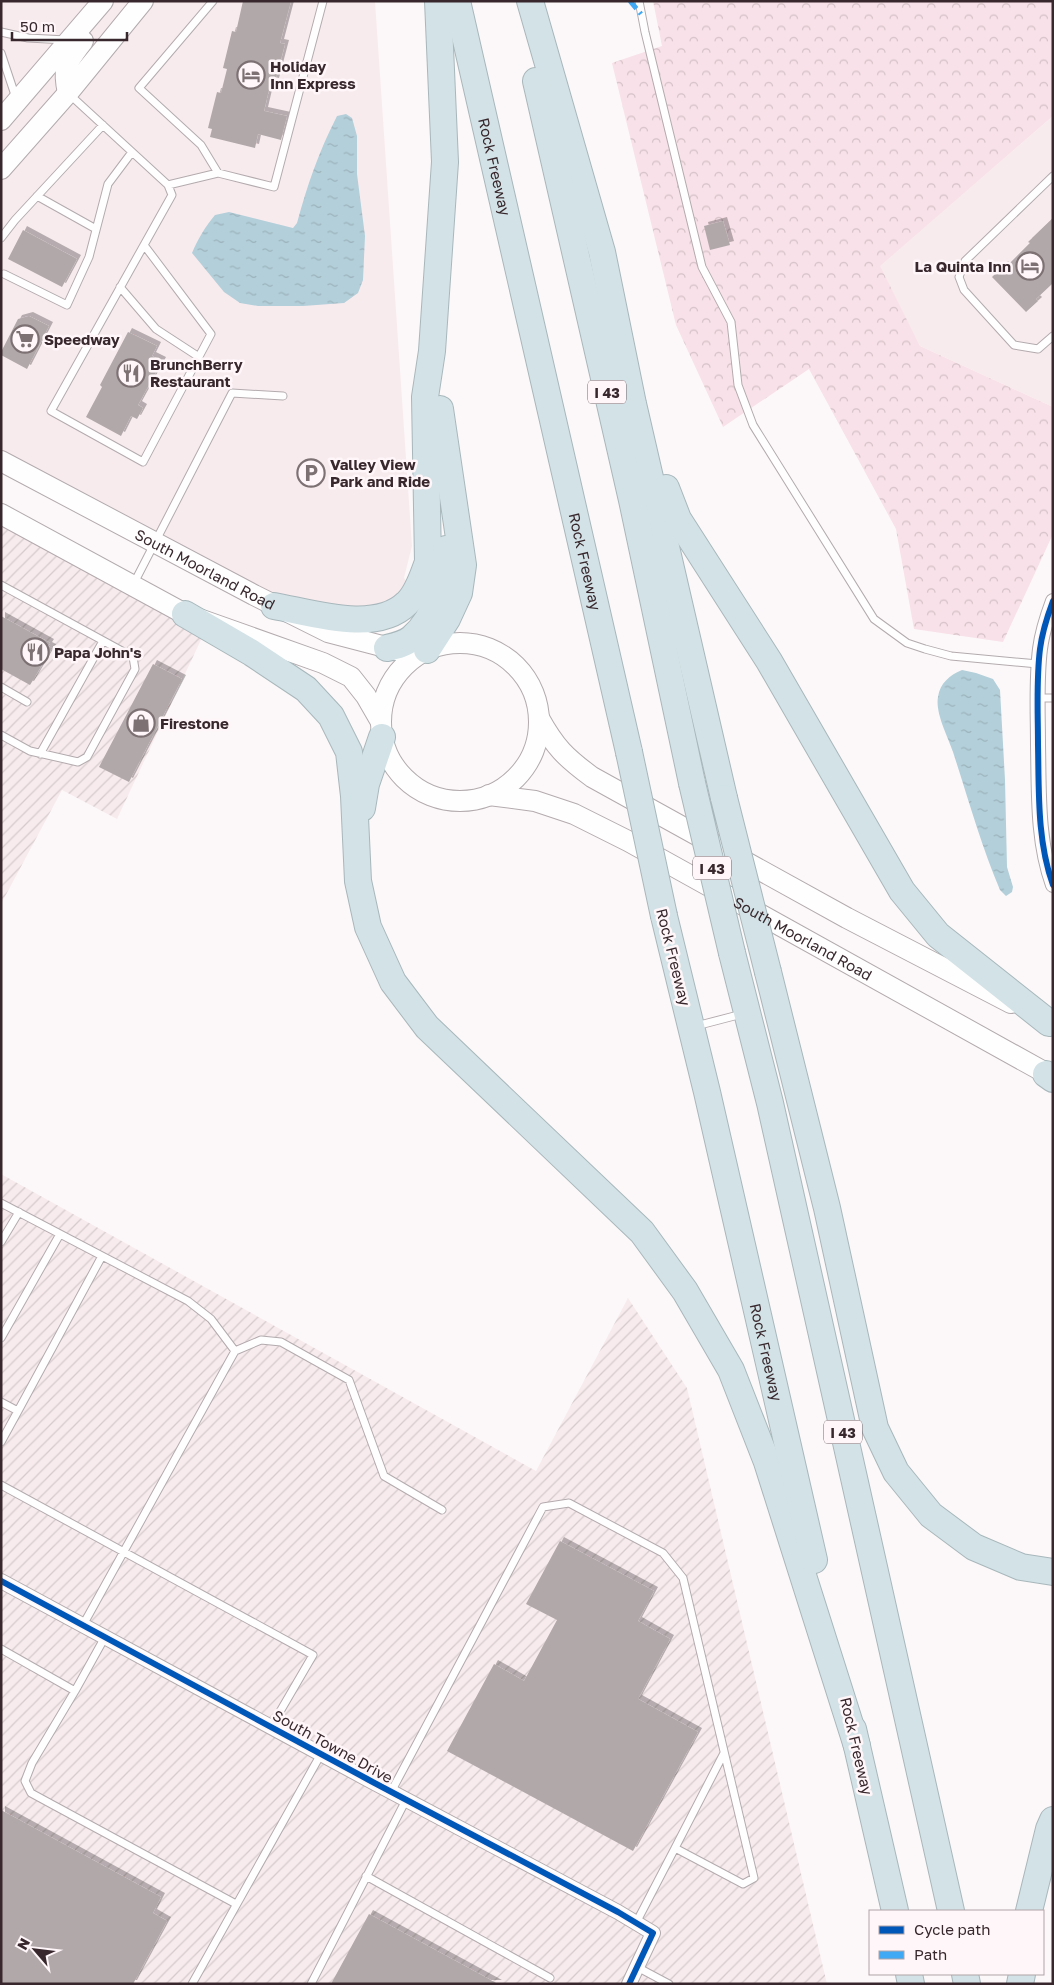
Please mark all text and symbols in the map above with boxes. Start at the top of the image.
scale bar [12,10,128,42]
text: 50 m [20,17,55,35]
place label: Holiday Inn Express [270,57,356,92]
hotel icon: Holiday Inn Express [236,60,266,90]
street label: Rock Freeway [475,116,515,218]
hotel icon: La Quinta Inn [1015,251,1045,281]
place label: La Quinta Inn [914,257,1011,275]
supermarket icon: Speedway [10,324,40,354]
place label: Speedway [44,330,120,348]
place label: BrunchBerry Restaurant [150,355,243,390]
restaurant icon: BrunchBerry Restaurant [116,358,146,388]
road number: I 43 [588,381,626,404]
place label: Valley View Park and Ride [330,455,430,490]
parking icon: Valley View Park and Ride [296,458,326,488]
street label: Rock Freeway [565,511,605,613]
street label: South Moorland Road [132,525,278,613]
restaurant icon: Papa John's [20,637,50,667]
place label: Papa John's [54,643,142,661]
shop icon: Firestone [126,708,156,738]
place label: Firestone [160,714,229,732]
road number: I 43 [693,856,731,880]
street label: South Moorland Road [730,892,875,984]
street label: Rock Freeway [653,906,695,1008]
street label: Rock Freeway [747,1301,787,1403]
road number: I 43 [824,1420,862,1444]
street label: Rock Freeway [837,1695,877,1797]
street label: South Towne Drive [270,1706,396,1787]
legend [869,1910,1044,1975]
text: Cycle path [914,1920,990,1938]
north arrow [10,1925,60,1975]
text: N [13,1935,33,1952]
text: Path [914,1945,947,1963]

